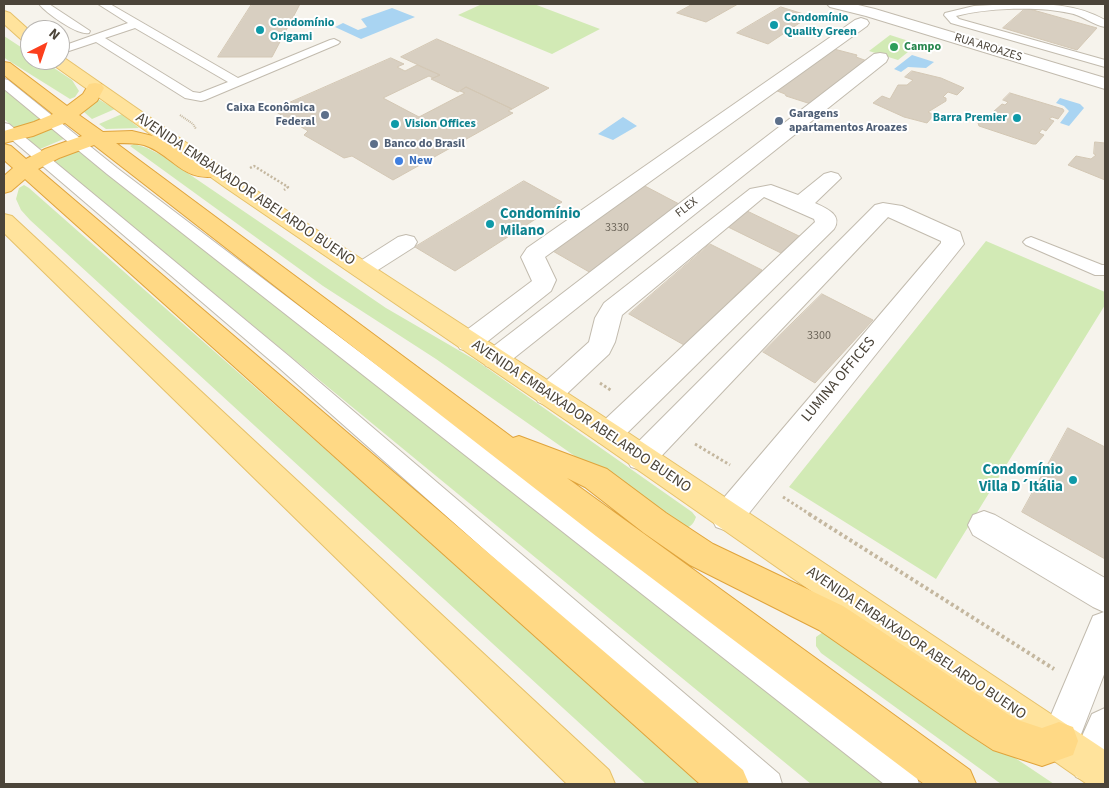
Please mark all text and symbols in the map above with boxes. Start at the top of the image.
place label: Condomínio Quality Green [784,11,857,39]
place label: Condomínio Origami [270,16,334,44]
marker: Condomínio Quality Green [768,19,780,31]
north arrow [20,20,70,70]
text: N [44,24,64,45]
marker: Condomínio Origami [254,24,266,36]
street label: RUA AROAZES [952,31,1024,65]
place label: Campo [904,40,941,54]
marker: Campo [888,41,900,53]
place label: Caixa Econômica Federal [226,101,315,129]
place label: Garagens apartamentos Aroazes [789,107,907,135]
marker: Caixa Econômica Federal [319,109,331,121]
street label: AVENIDA EMBAIXADOR ABELARDO BUENO [132,110,358,270]
place label: Barra Premier [933,111,1007,125]
marker: Barra Premier [1011,112,1023,124]
marker: Garagens apartamentos Aroazes [773,115,785,127]
place label: Vision Offices [405,117,476,131]
marker: Vision Offices [389,118,401,130]
place label: Banco do Brasil [384,137,465,151]
marker: Banco do Brasil [368,138,380,150]
place label: New [409,154,432,168]
marker: New [393,155,405,167]
street label: FLEX [673,195,701,221]
place label: Condomínio Milano [500,206,581,241]
marker: Condomínio Milano [484,218,496,230]
house number: 3330 [605,221,629,235]
house number: 3300 [807,329,831,343]
street label: LUMINA OFFICES [798,334,880,426]
street label: AVENIDA EMBAIXADOR ABELARDO BUENO [468,337,694,497]
place label: Condomínio Villa D´Itália [979,462,1063,497]
marker: Condomínio Villa D´Itália [1067,474,1079,486]
street label: AVENIDA EMBAIXADOR ABELARDO BUENO [803,564,1029,724]

